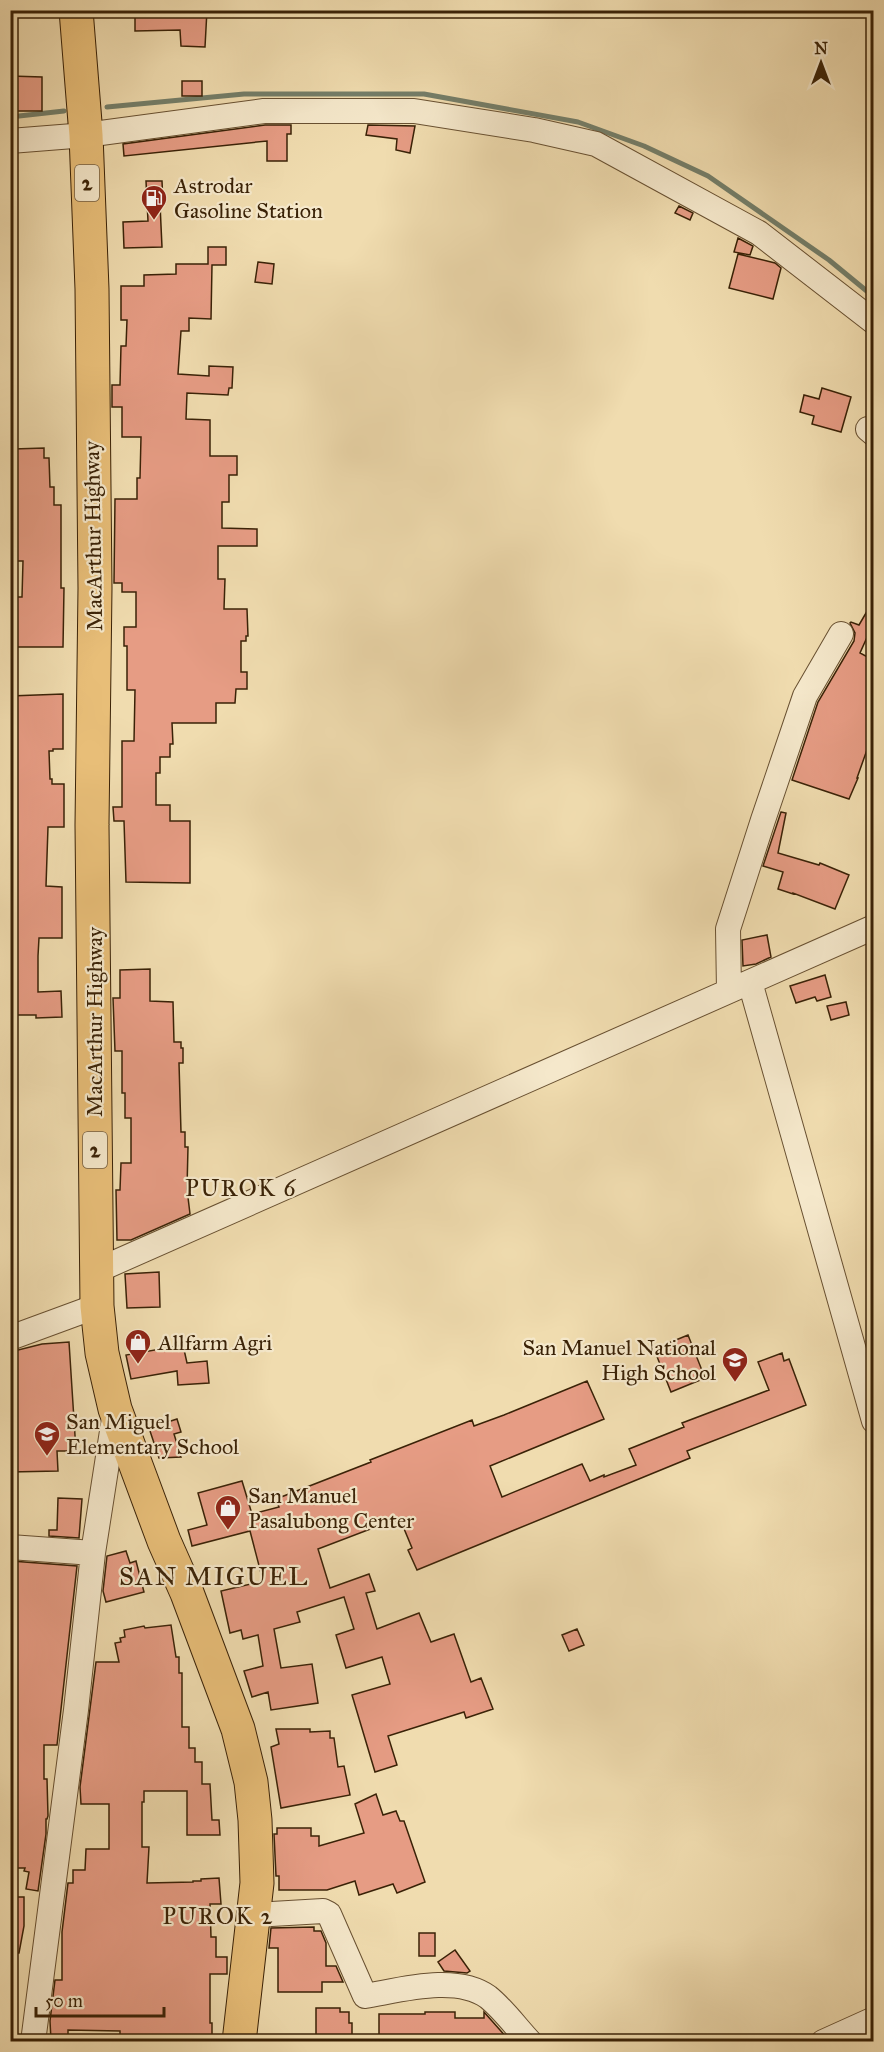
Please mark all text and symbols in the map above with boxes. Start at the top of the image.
north arrow [791,33,851,93]
text: N [814,39,828,58]
road number: 2 [75,165,99,201]
place label: Astrodar Gasoline Station [173,172,323,224]
fuel station icon: Astrodar Gasoline Station [139,183,169,221]
street label: MacArthur Highway [78,440,108,631]
street label: MacArthur Highway [81,926,108,1117]
road number: 2 [83,1132,107,1168]
district label: PUROK 6 [185,1173,297,1203]
shop icon: Allfarm Agri [123,1327,153,1365]
place label: Allfarm Agri [157,1329,272,1356]
place label: San Manuel National High School [523,1334,716,1386]
school or university icon: San Manuel National High School [720,1345,750,1383]
place label: San Miguel Elementary School [66,1408,239,1460]
school or university icon: San Miguel Elementary School [32,1419,62,1457]
place label: San Manuel Pasalubong Center [248,1482,415,1534]
shop icon: San Manuel Pasalubong Center [213,1493,243,1531]
district label: SAN MIGUEL [119,1560,309,1592]
district label: PUROK 2 [162,1901,274,1931]
scale bar [36,1980,164,2018]
text: 50 m [45,1990,83,2012]

